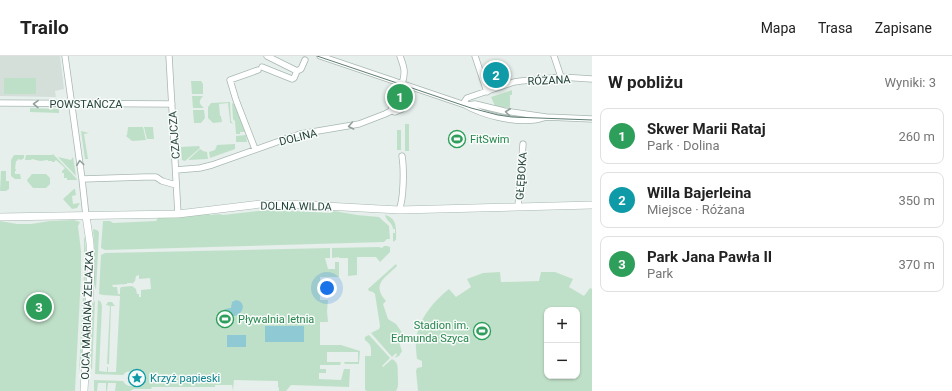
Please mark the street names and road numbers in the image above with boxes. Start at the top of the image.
street label: RÓŻANA [527,73,572,88]
street label: POWSTAŃCZA [50,98,123,111]
street label: CZAJCZA [166,110,183,159]
street label: DOLINA [278,126,319,148]
street label: GŁĘBOKA [513,151,530,201]
street label: DOLNA WILDA [260,199,333,214]
street label: OJCA MARIANA ŻELAZKA [79,249,96,380]

